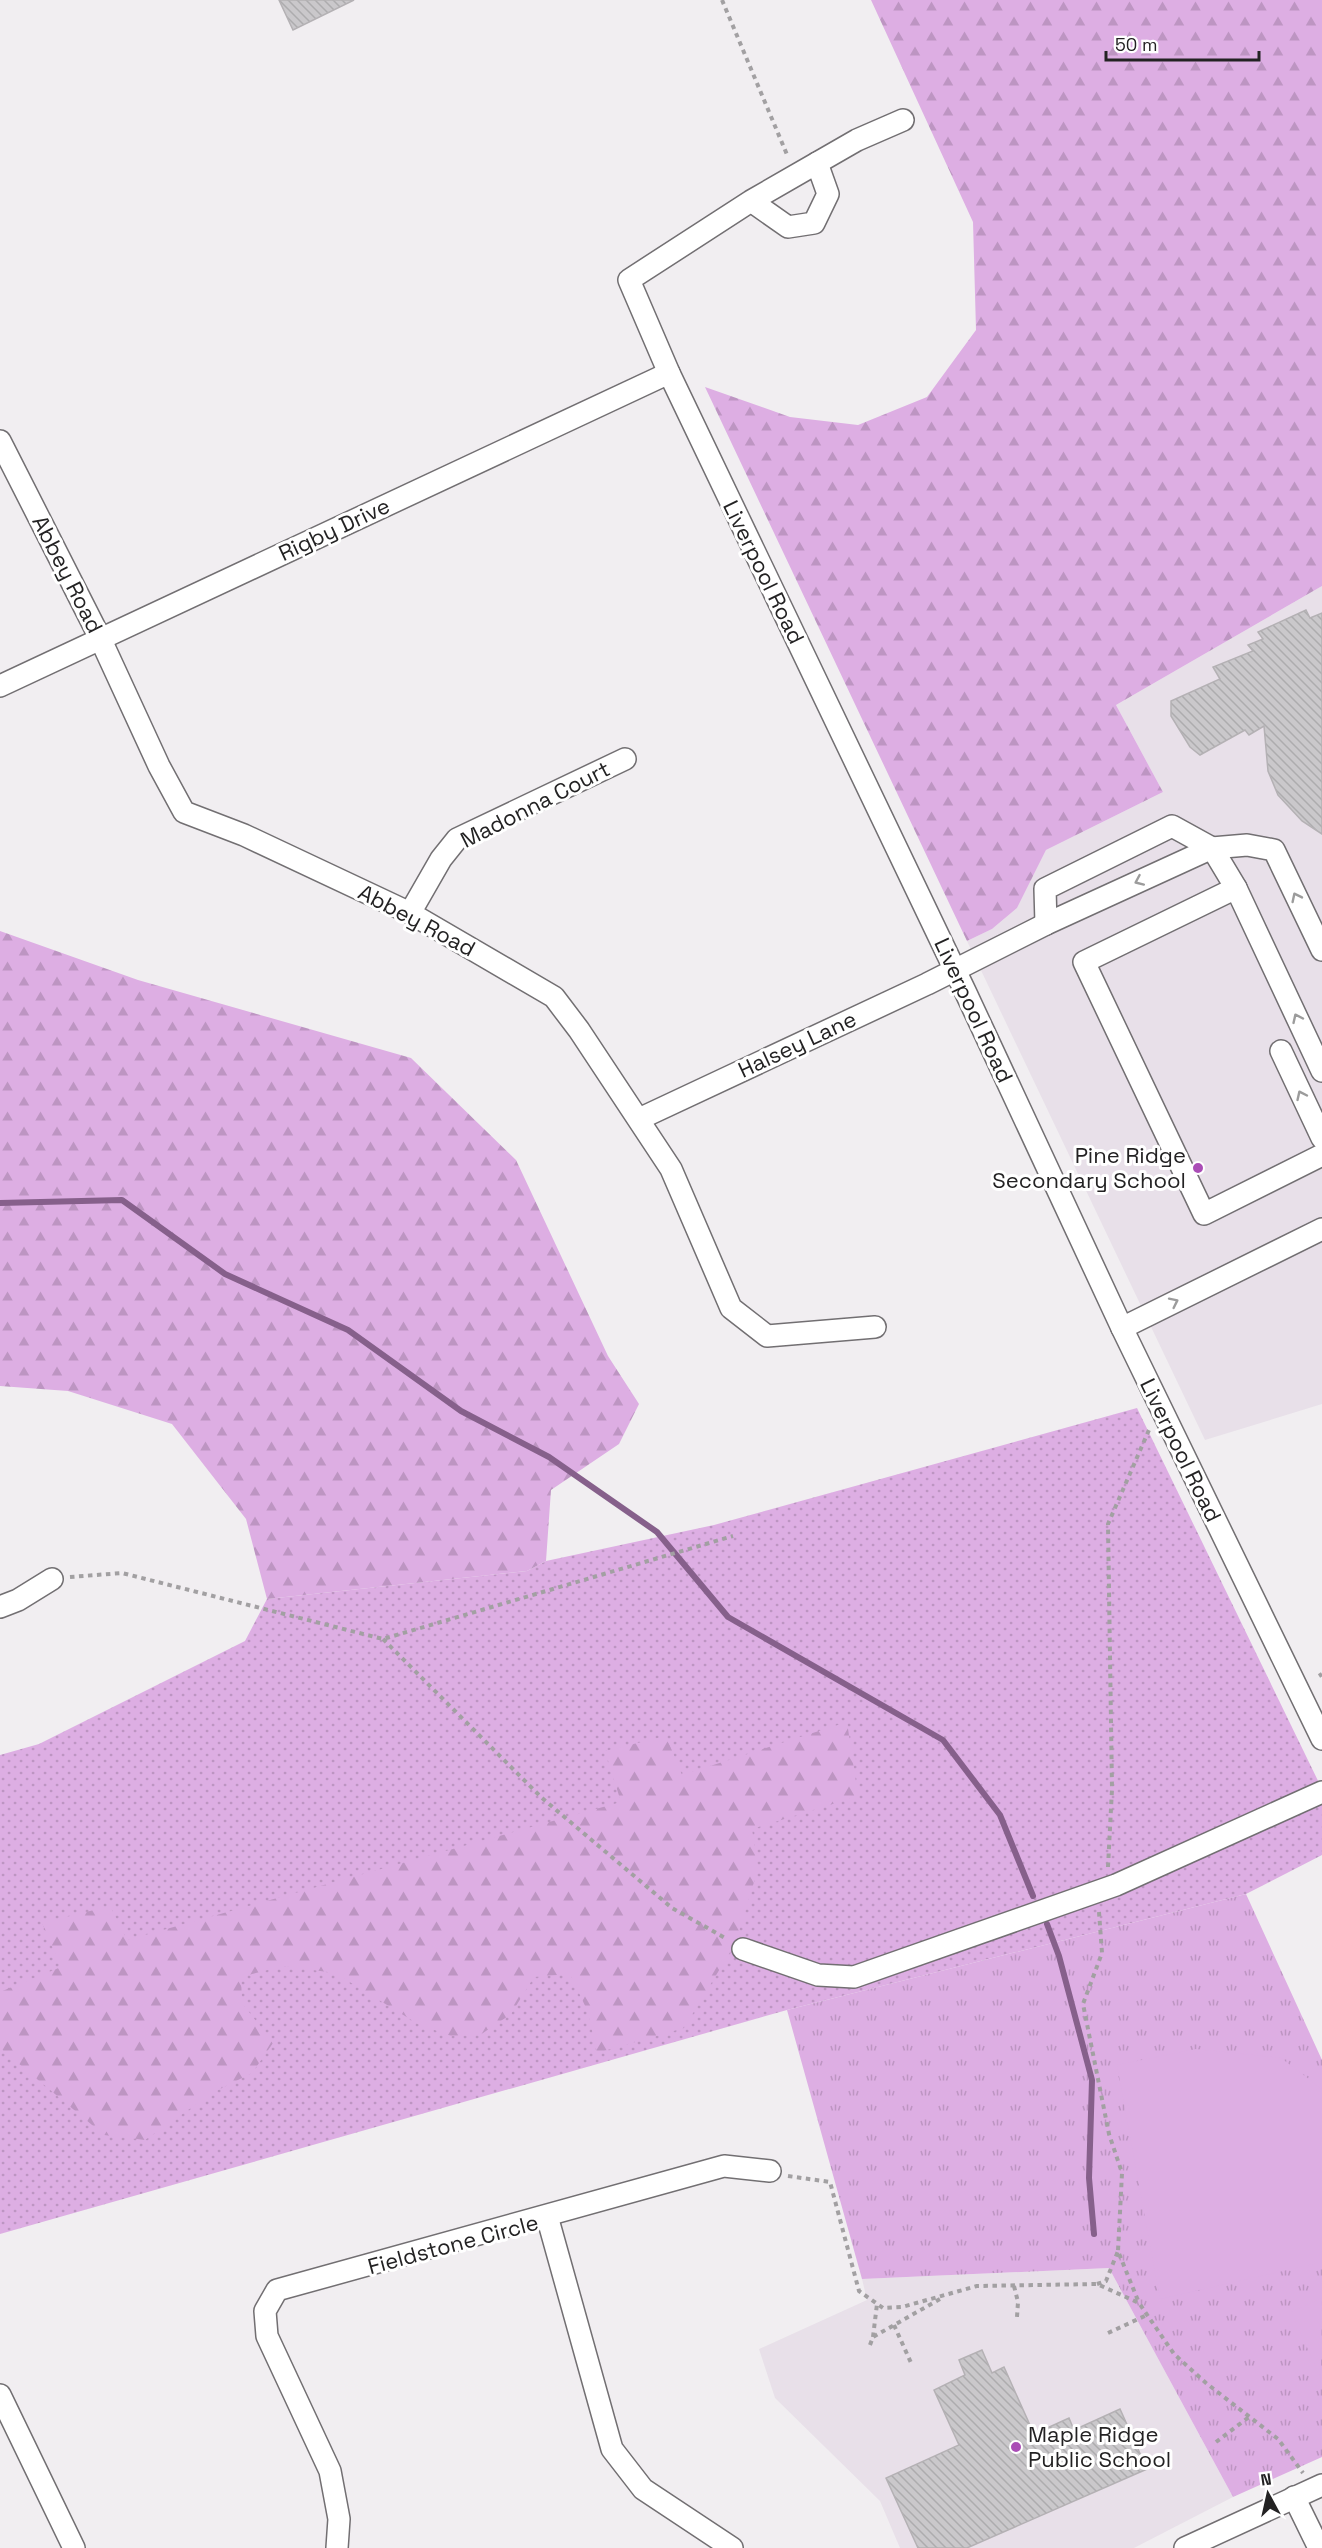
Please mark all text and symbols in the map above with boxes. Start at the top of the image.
scale bar [1106,24,1259,62]
text: 50 m [1115,33,1157,56]
street label: Rigby Drive [274,491,394,567]
street label: Liverpool Road [717,496,811,648]
street label: Abbey Road [26,510,110,638]
street label: Madonna Court [456,754,614,854]
one-way arrow [1135,874,1146,886]
street label: Abbey Road [354,878,480,962]
one-way arrow [1292,893,1304,904]
street label: Liverpool Road [928,933,1020,1087]
street label: Halsey Lane [733,1004,861,1084]
one-way arrow [1292,1013,1304,1024]
one-way arrow [1297,1090,1309,1101]
place label: Pine Ridge Secondary School [992,1141,1186,1194]
marker: Pine Ridge Secondary School [1191,1161,1205,1175]
one-way arrow [1168,1298,1178,1309]
street label: Liverpool Road [1134,1374,1228,1526]
street label: Fieldstone Circle [365,2208,541,2280]
place label: Maple Ridge Public School [1028,2420,1171,2473]
marker: Maple Ridge Public School [1009,2440,1023,2454]
north arrow [1238,2464,1298,2524]
text: N [1259,2468,1273,2491]

